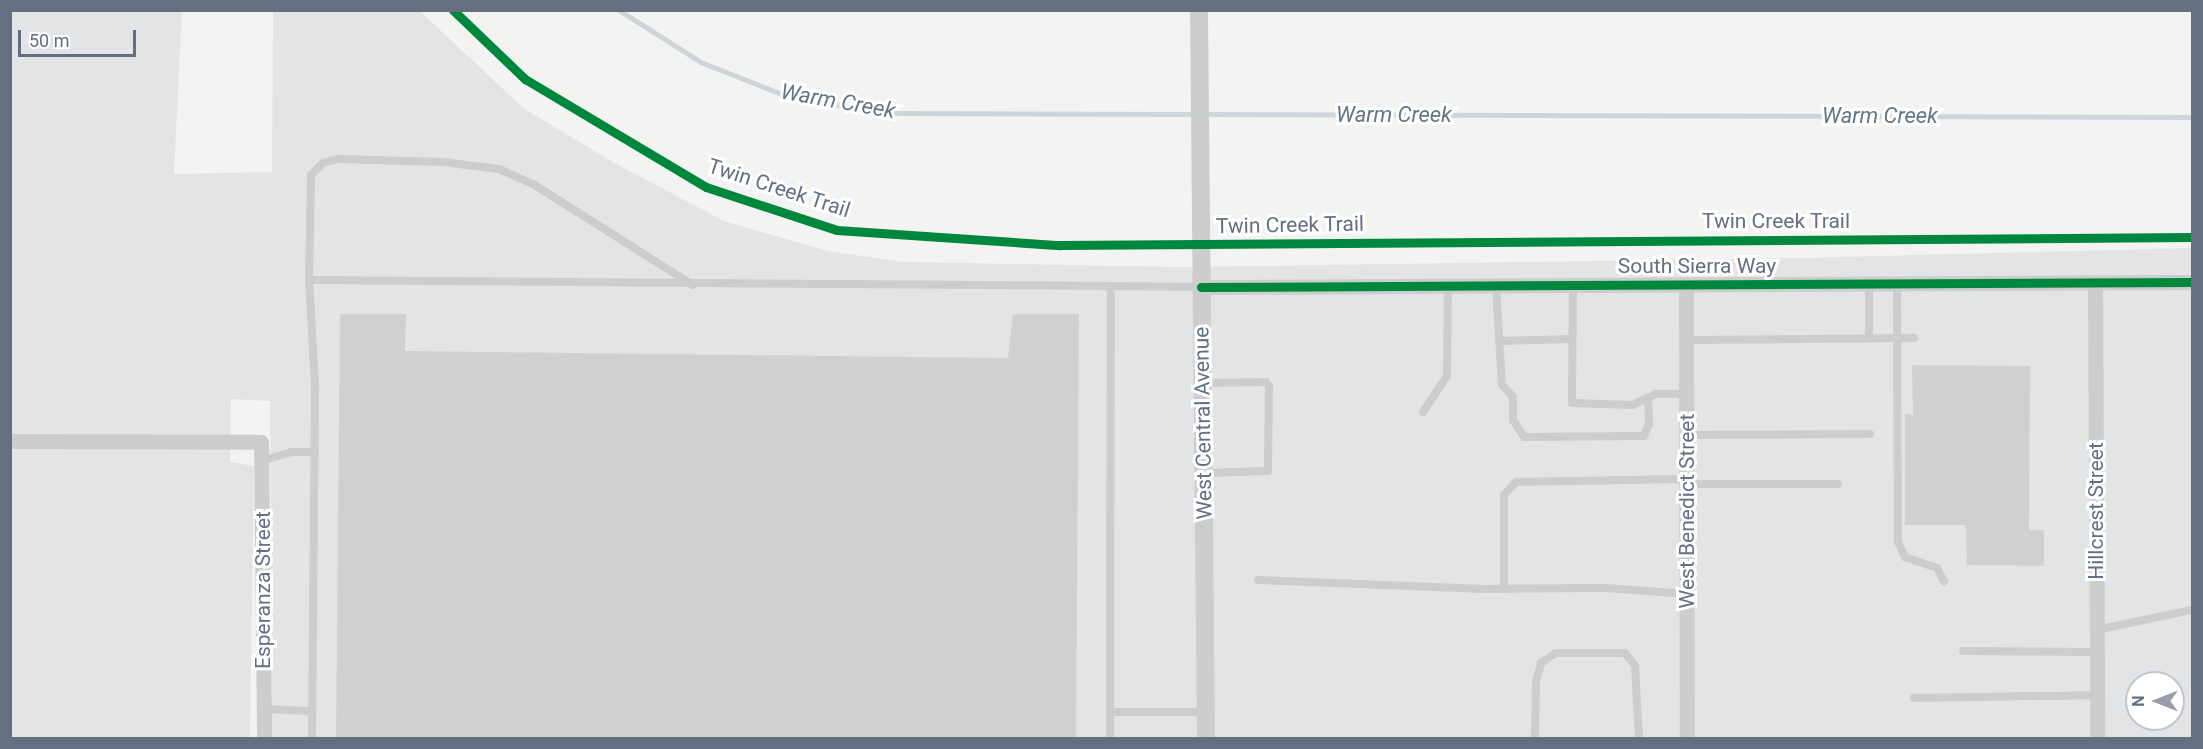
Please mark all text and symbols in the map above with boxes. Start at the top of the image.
scale bar [21,18,140,56]
text: 50 m [29,30,69,51]
water label: Warm Creek [779,78,897,124]
water label: Warm Creek [1336,102,1452,128]
water label: Warm Creek [1822,103,1938,129]
street label: Twin Creek Trail [705,153,853,223]
street label: Twin Creek Trail [1702,208,1850,234]
street label: Twin Creek Trail [1216,211,1364,239]
street label: South Sierra Way [1618,253,1776,279]
street label: West Central Avenue [1189,326,1217,520]
street label: West Benedict Street [1674,414,1700,608]
street label: Hillcrest Street [2083,442,2109,580]
street label: Esperanza Street [250,511,276,669]
north arrow [2125,671,2185,731]
text: N [2129,695,2148,707]

